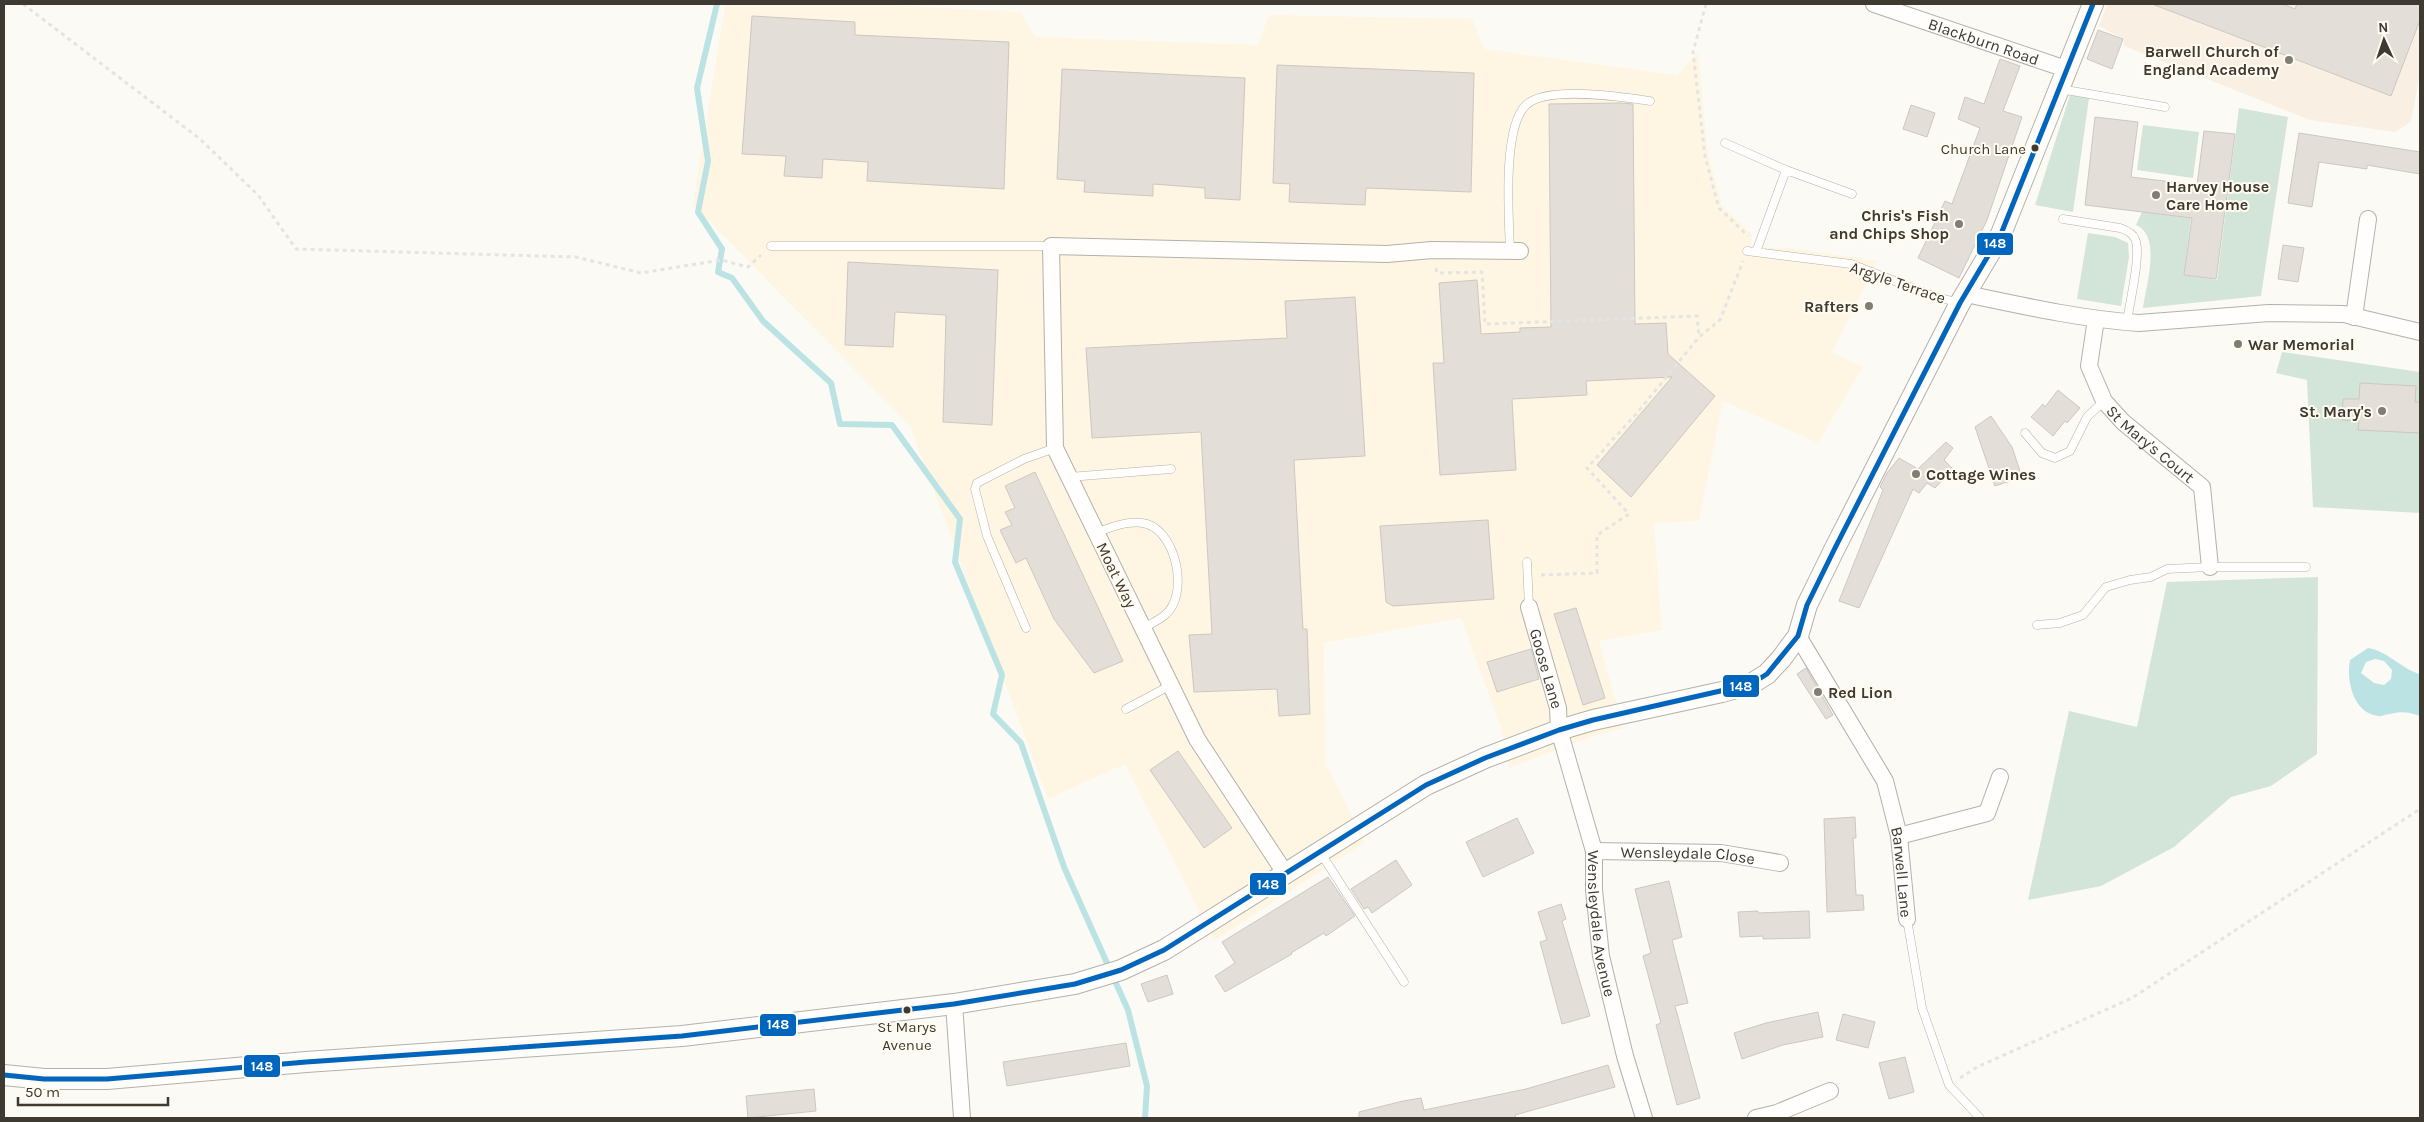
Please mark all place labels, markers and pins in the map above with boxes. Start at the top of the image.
place label: Barwell Church of England Academy [2143,42,2279,79]
marker: Barwell Church of England Academy [2283,54,2295,66]
place label: Church Lane [1941,140,2026,158]
marker: Church Lane [2030,143,2040,153]
place label: Harvey House Care Home [2166,177,2269,214]
marker: Harvey House Care Home [2150,189,2162,201]
place label: Chris's Fish and Chips Shop [1829,206,1949,243]
marker: Chris's Fish and Chips Shop [1953,218,1965,230]
place label: Rafters [1804,297,1859,316]
marker: Rafters [1863,300,1875,312]
place label: War Memorial [2248,335,2355,354]
marker: War Memorial [2232,338,2244,350]
place label: St. Mary's [2299,402,2372,421]
marker: St. Mary's [2376,405,2388,417]
place label: Cottage Wines [1926,465,2036,484]
marker: Cottage Wines [1910,468,1922,480]
place label: Red Lion [1828,683,1893,702]
marker: Red Lion [1812,686,1824,698]
marker: St Marys Avenue [902,1005,912,1015]
place label: St Marys Avenue [877,1018,937,1054]

